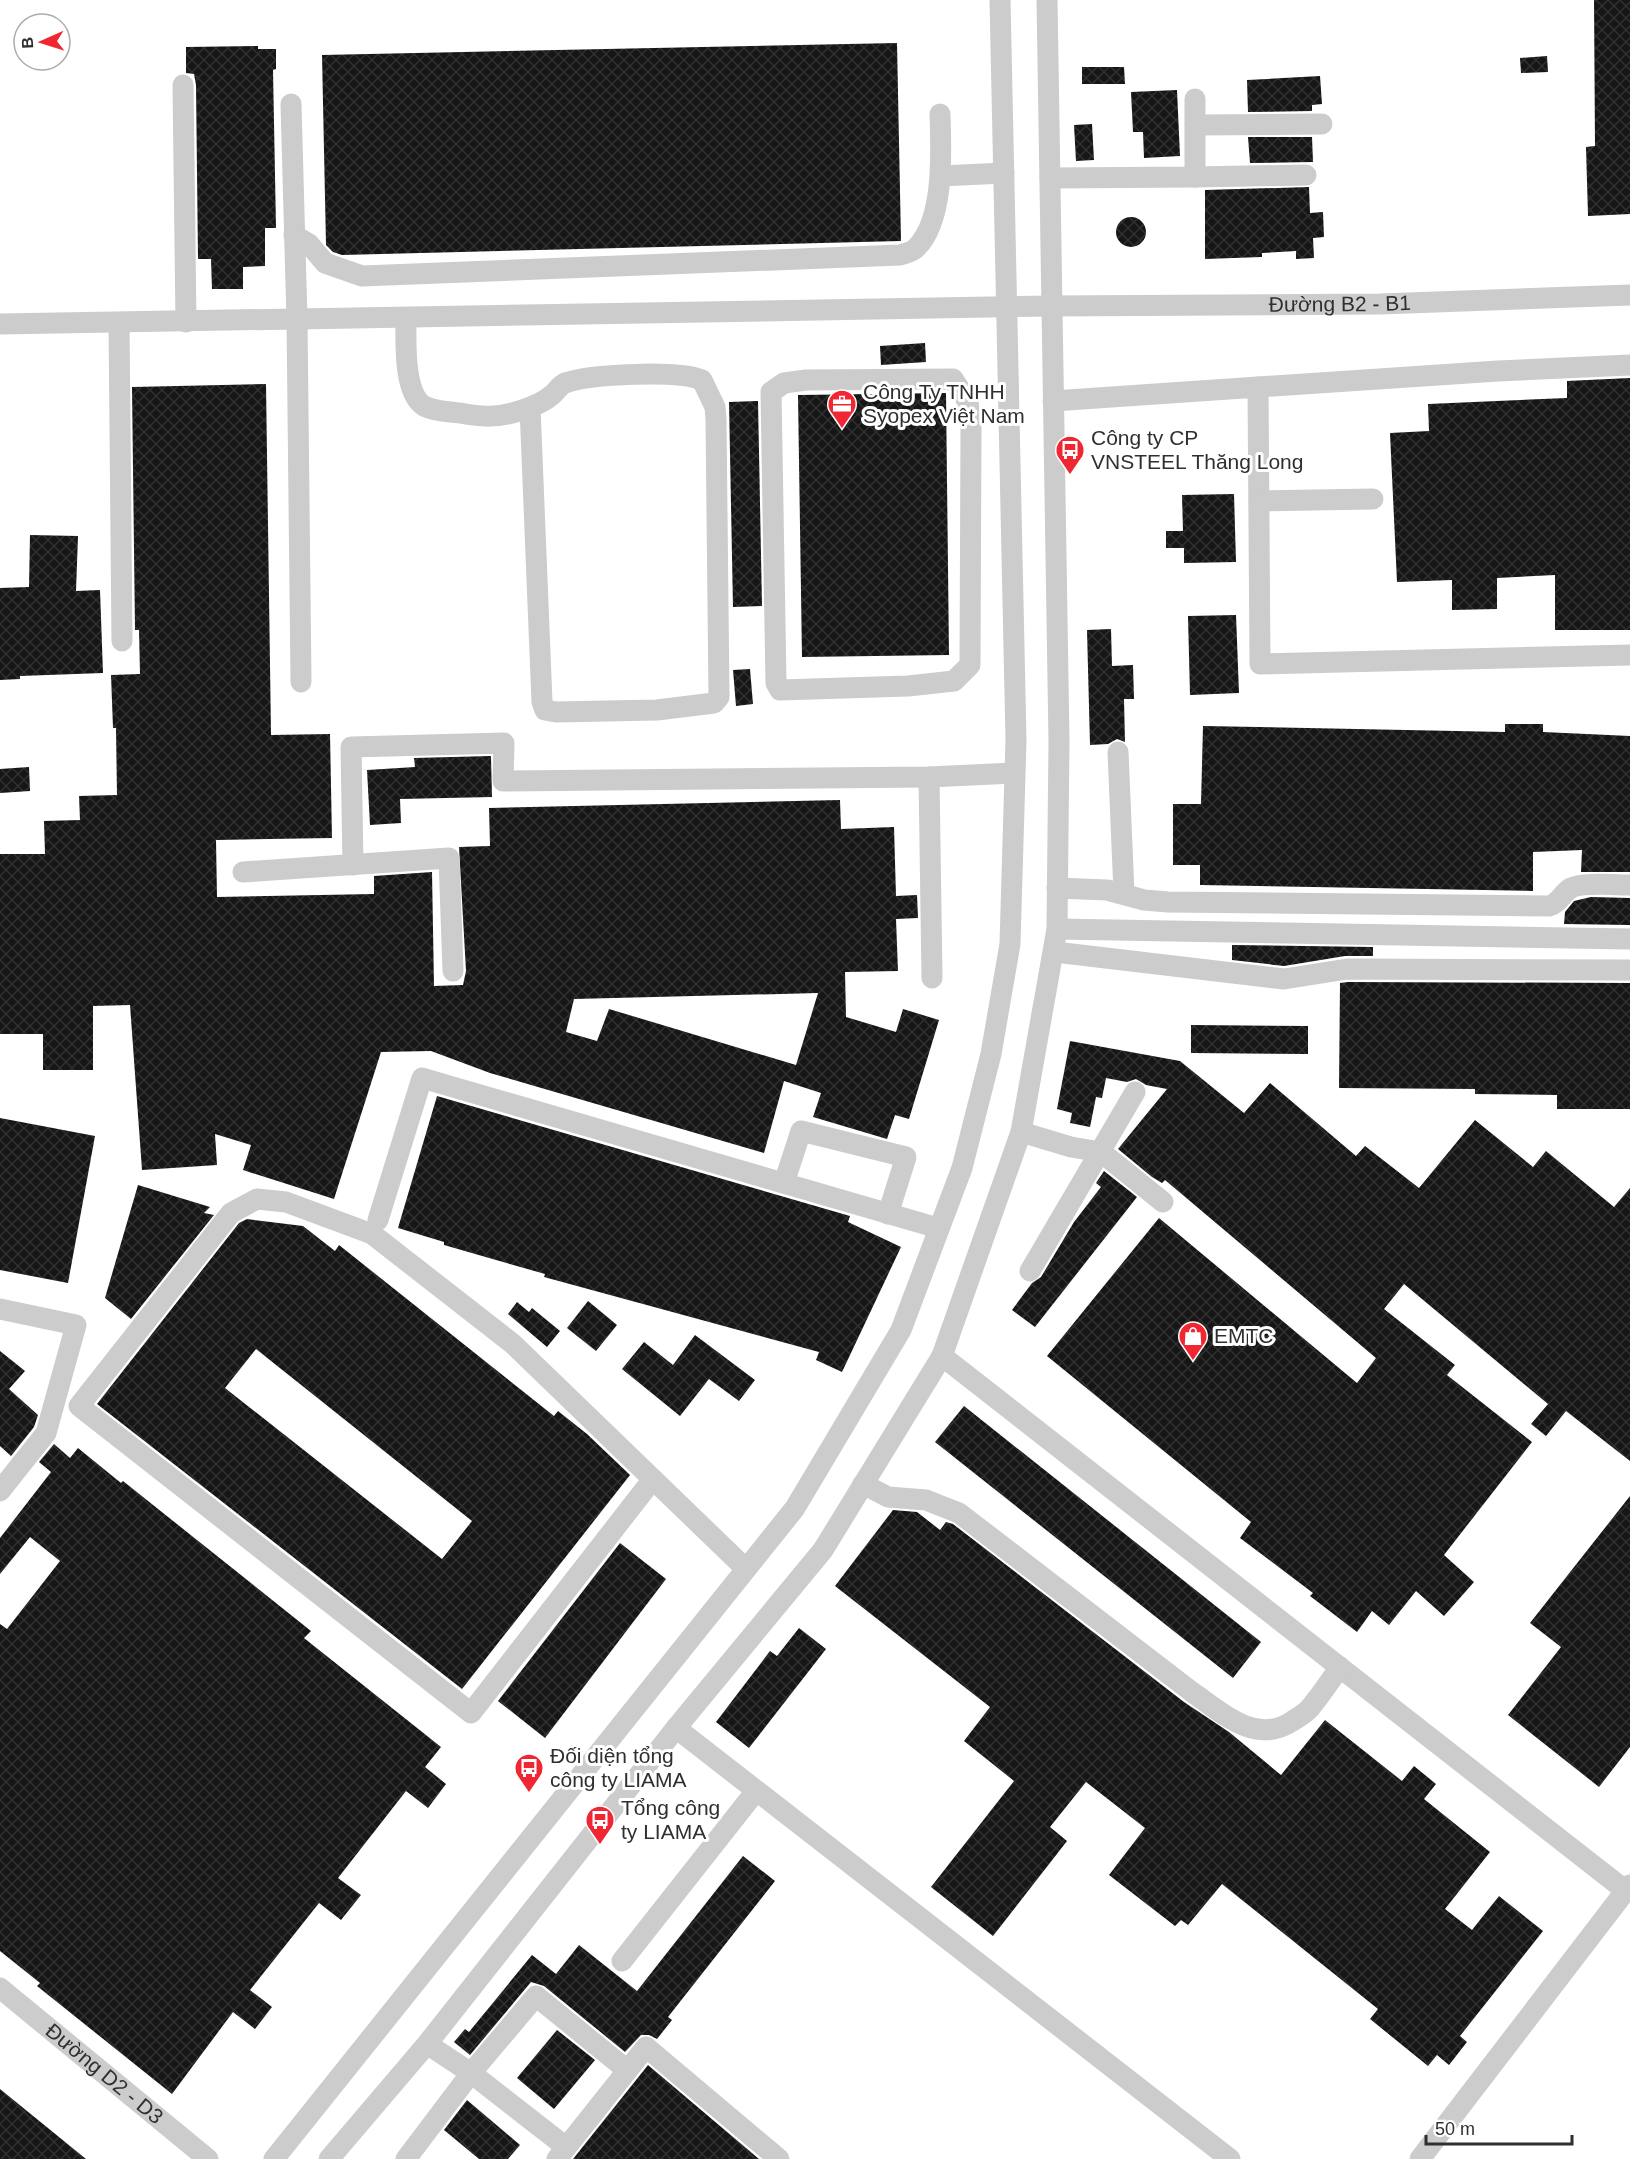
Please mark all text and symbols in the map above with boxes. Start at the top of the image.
north arrow [12,12,72,72]
text: B [19,37,36,49]
street label: Đường B2 - B1 [1269,291,1411,316]
place label: Công Ty TNHH Syopex Việt Nam [863,380,1025,427]
office icon: Công Ty TNHH Syopex Việt Nam [826,388,858,430]
place label: Công ty CP VNSTEEL Thăng Long [1091,426,1303,473]
bus stop icon: Công ty CP VNSTEEL Thăng Long [1054,434,1086,476]
shop icon: EMTC [1177,1320,1209,1362]
place label: EMTC [1214,1324,1274,1347]
place label: Đối diện tổng công ty LIAMA [550,1744,687,1791]
bus stop icon: Đối diện tổng công ty LIAMA [513,1752,545,1794]
place label: Tổng công ty LIAMA [621,1796,720,1843]
bus stop icon: Tổng công ty LIAMA [584,1804,616,1846]
street label: Đường D2 - D3 [41,2019,168,2128]
scale bar [1426,2108,1572,2146]
text: 50 m [1435,2119,1475,2139]

